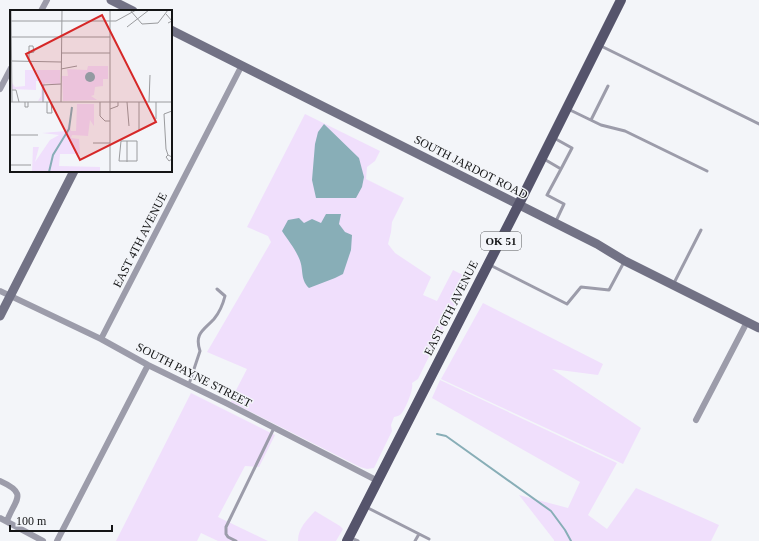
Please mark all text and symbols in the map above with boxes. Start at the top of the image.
inset map [10,10,172,172]
street label: SOUTH JARDOT ROAD [412,132,531,202]
street label: EAST 4TH AVENUE [110,190,170,290]
road number: OK 51 [481,232,521,250]
street label: EAST 6TH AVENUE [421,258,481,358]
street label: SOUTH PAYNE STREET [134,340,255,411]
scale bar [10,507,112,533]
text: 100 m [16,514,47,528]

